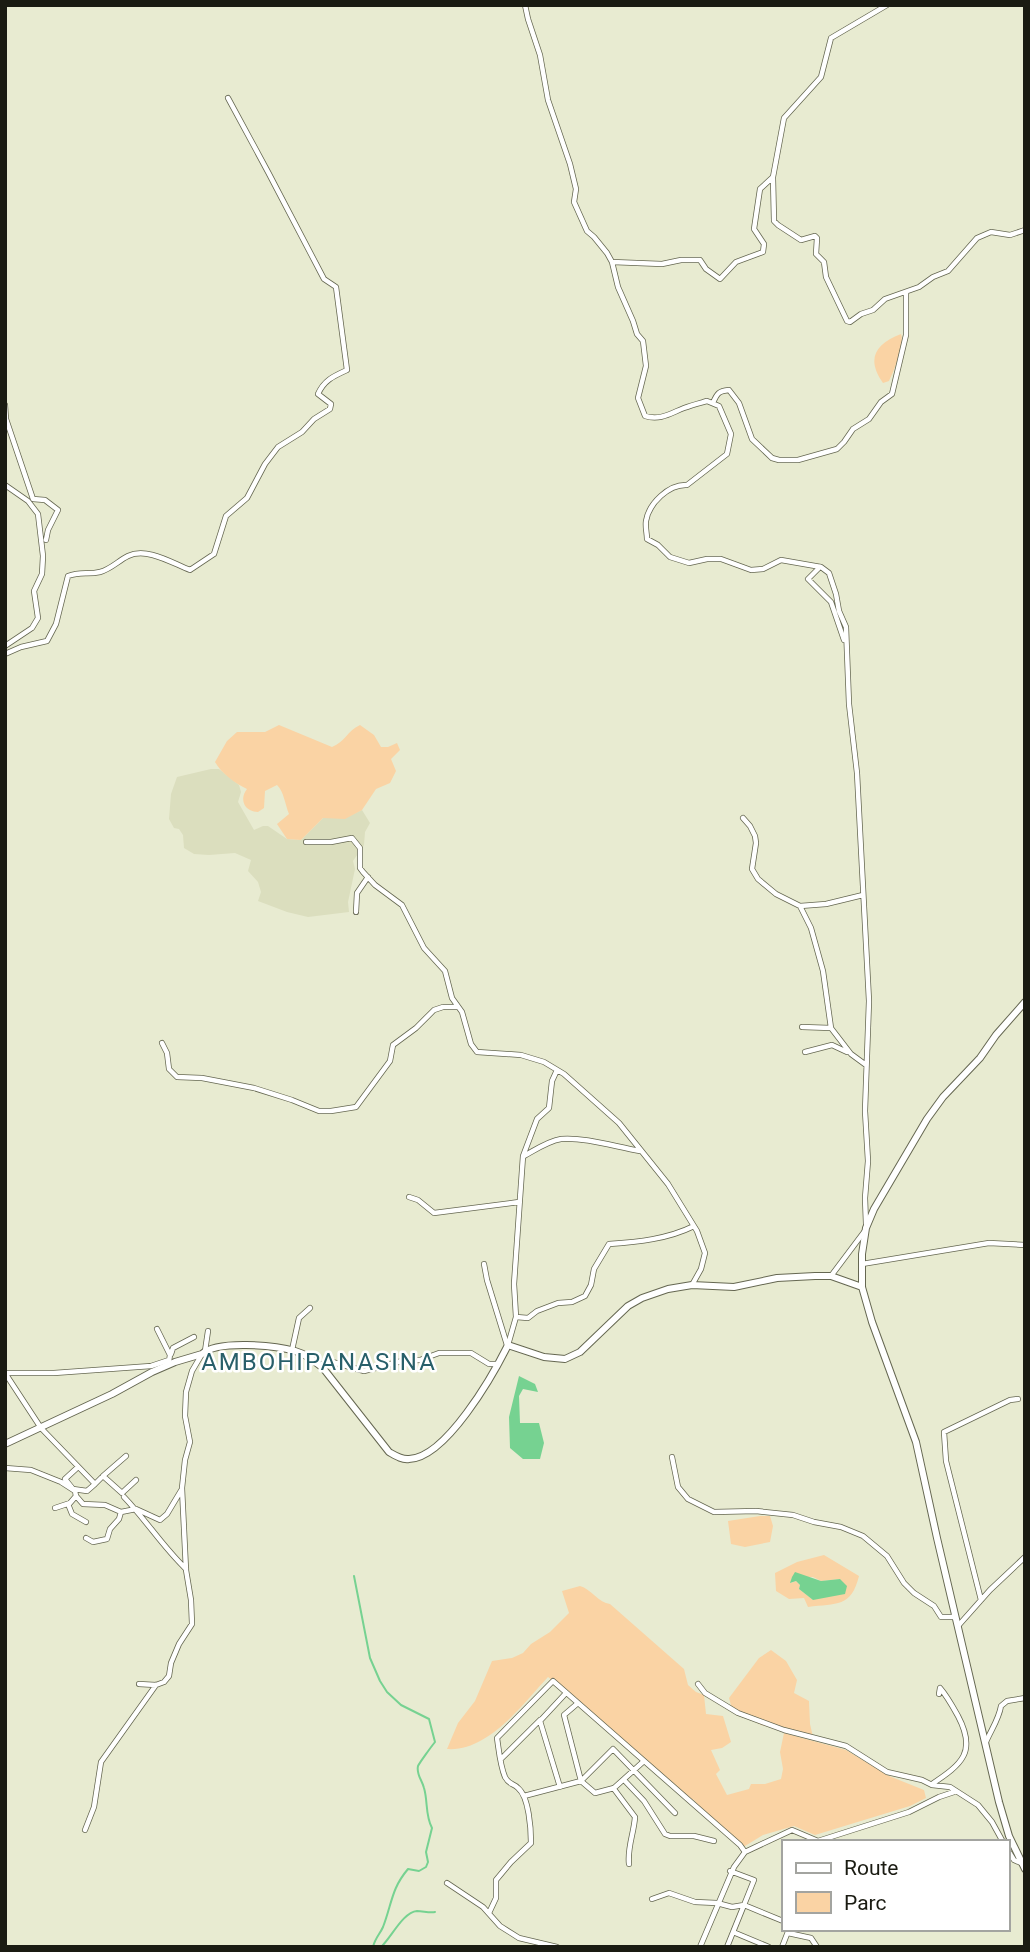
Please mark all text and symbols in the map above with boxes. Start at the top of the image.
district label: AMBOHIPANASINA [201,1348,437,1376]
legend [782,1840,1009,1931]
text: Route [844,1856,899,1880]
text: Parc [844,1891,886,1915]

